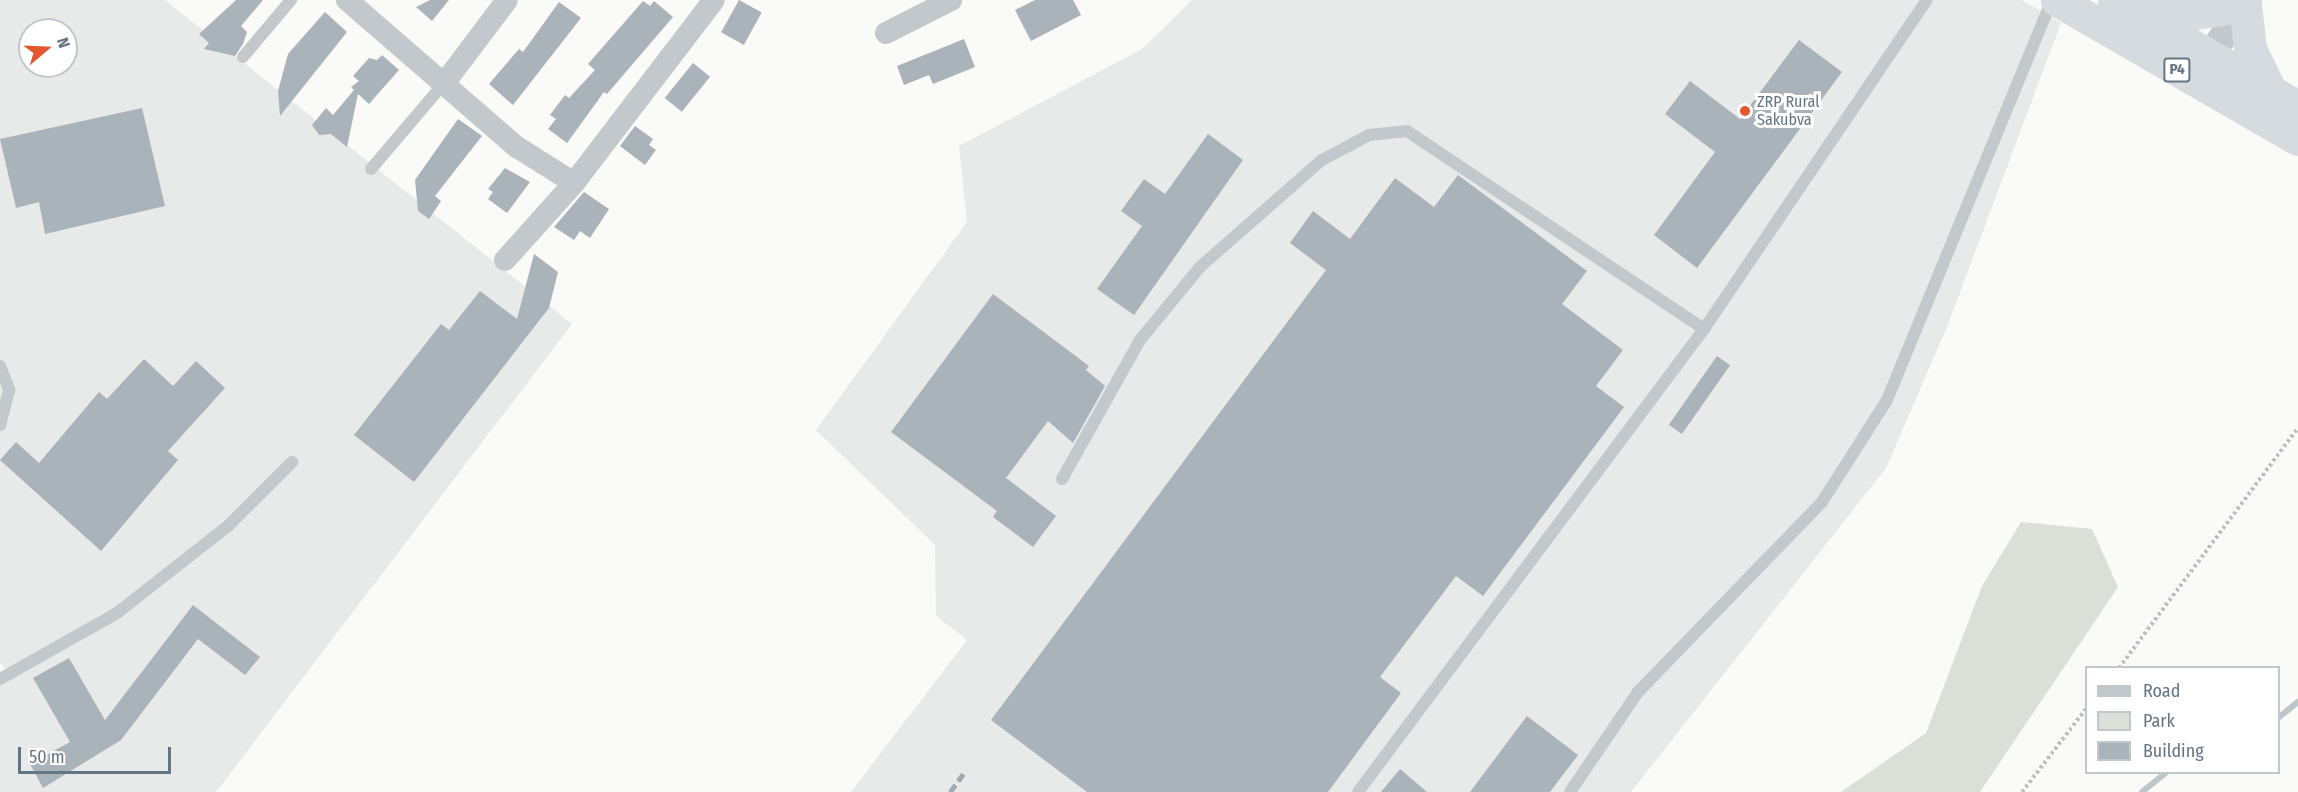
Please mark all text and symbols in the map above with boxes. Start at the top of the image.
north arrow [18,18,78,78]
text: N [53,35,74,50]
road number: P4 [2162,58,2192,82]
place label: ZRP Rural Sakubva [1757,92,1819,130]
marker: ZRP Rural Sakubva [1738,104,1752,118]
legend [2085,666,2280,774]
text: Road [2143,680,2180,702]
text: Park [2143,710,2175,732]
scale bar [21,735,174,773]
text: Building [2143,740,2204,762]
text: 50 m [29,746,65,768]

